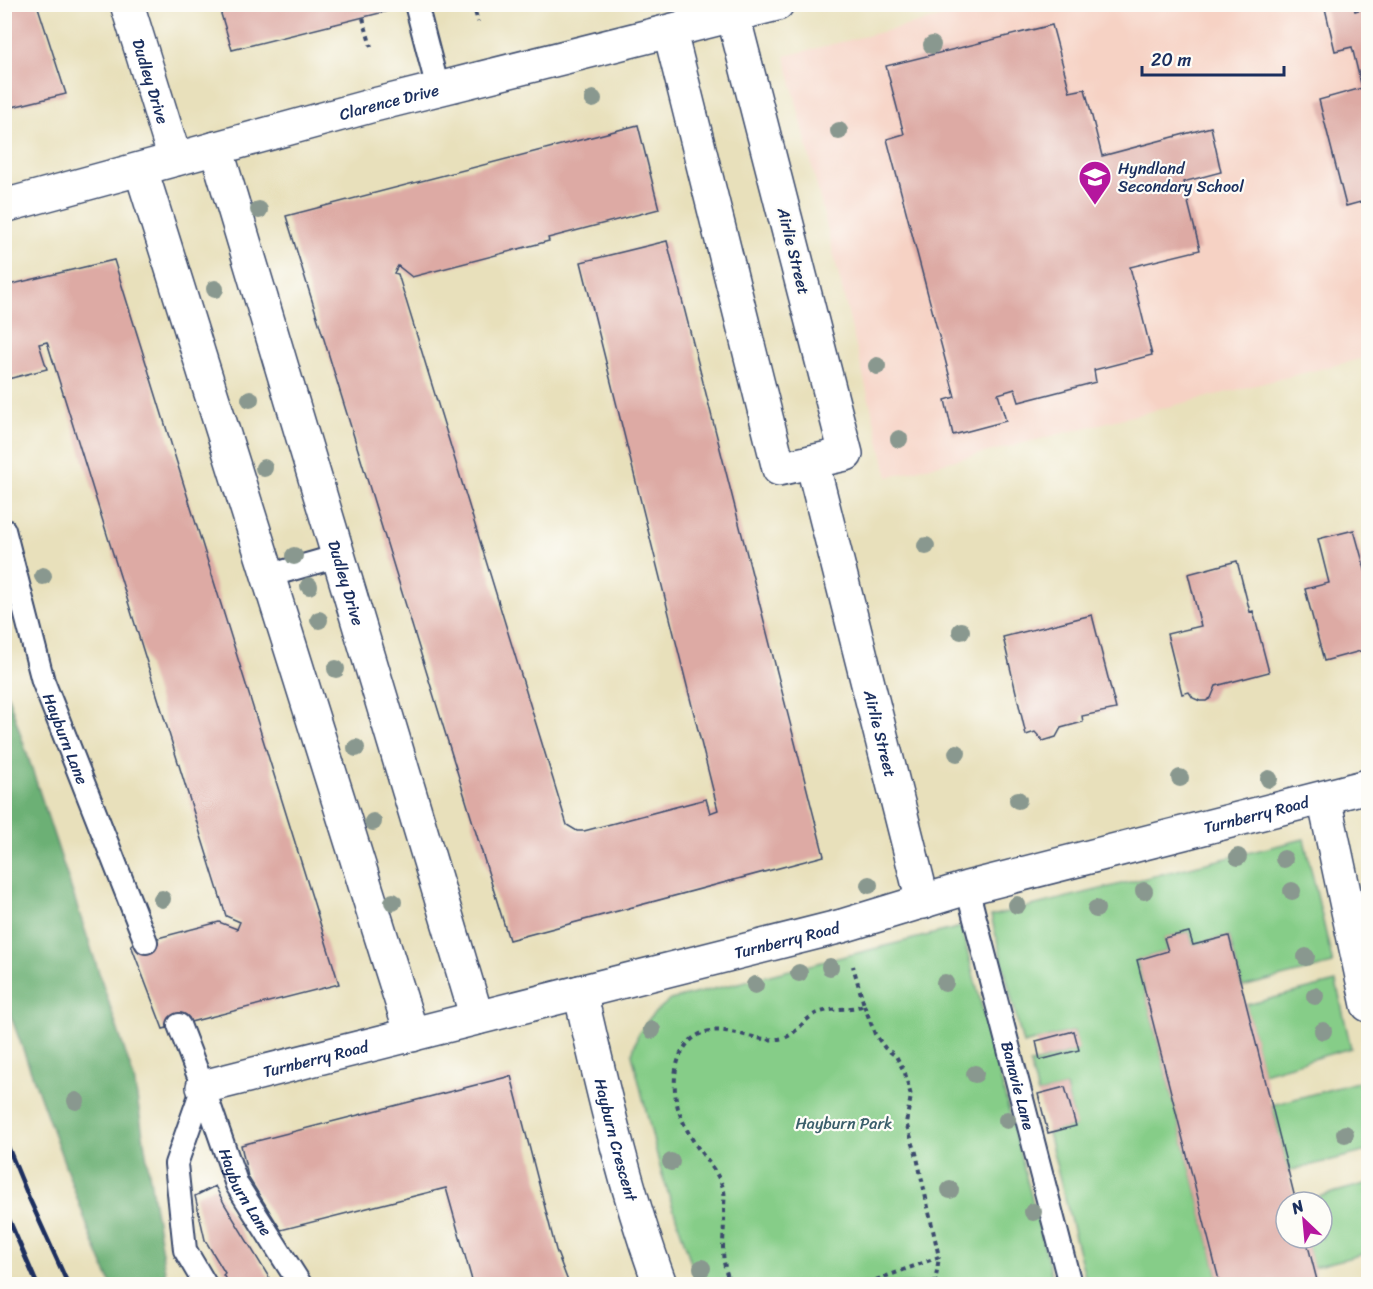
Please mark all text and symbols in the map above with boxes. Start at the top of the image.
street label: Dudley Drive [124,35,177,128]
scale bar [1142,39,1284,77]
text: 20 m [1151,44,1191,76]
street label: Clarence Drive [336,75,442,129]
place label: Hyndland Secondary School [1118,154,1244,201]
school or university icon: Hyndland Secondary School [1077,159,1113,206]
street label: Airlie Street [768,204,818,298]
street label: Dudley Drive [319,537,373,629]
street label: Airlie Street [855,686,905,780]
street label: Hayburn Lane [34,689,97,789]
street label: Turnberry Road [1201,787,1314,842]
street label: Turnberry Road [731,913,844,968]
street label: Turnberry Road [260,1032,373,1086]
street label: Banavie Lane [992,1038,1043,1134]
street label: Hayburn Crescent [586,1075,646,1205]
park label: Hayburn Park [796,1109,892,1138]
street label: Hayburn Lane [210,1144,280,1242]
north arrow [1274,1190,1334,1250]
text: N [1285,1191,1310,1223]

